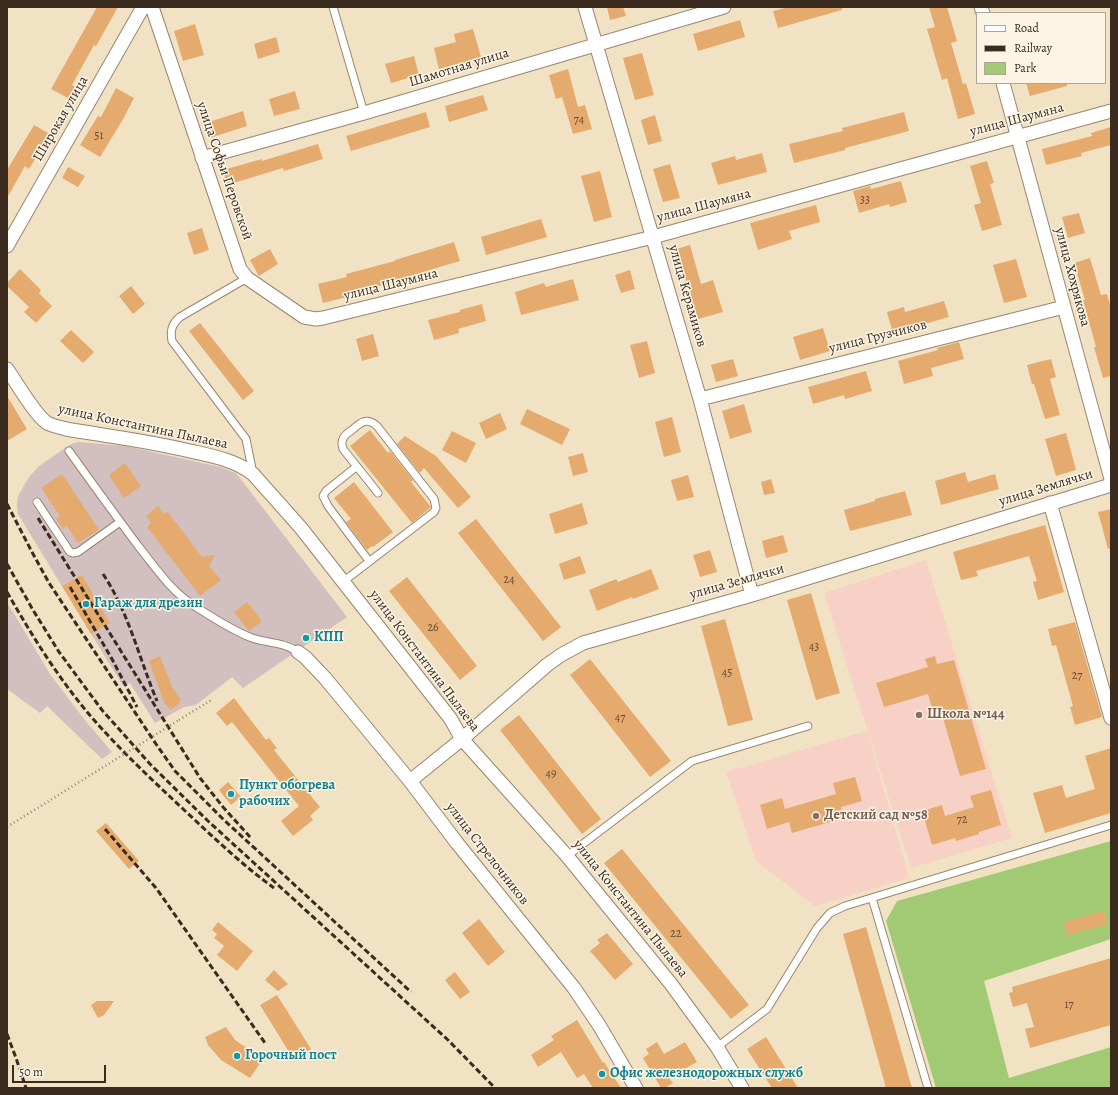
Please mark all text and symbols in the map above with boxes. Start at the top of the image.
legend [976,12,1106,84]
text: Road [1014,20,1039,36]
text: Railway [1014,40,1052,56]
street label: Шамотная улица [407,45,511,91]
text: Park [1014,60,1037,76]
street label: Широкая улица [30,73,92,165]
street label: улица Шаумяна [968,99,1066,141]
street label: улица Софьи Перовской [192,100,256,242]
house number: 74 [574,113,584,127]
house number: 51 [94,129,104,143]
street label: улица Шаумяна [655,185,753,227]
house number: 33 [860,193,870,207]
street label: улица Хохрякова [1051,226,1093,328]
street label: улица Керамиков [664,243,710,349]
street label: улица Шаумяна [342,265,440,305]
street label: улица Грузчиков [827,317,929,357]
street label: улица Константина Пылаева [57,401,229,453]
street label: улица Землячки [997,466,1095,510]
street label: улица Землячки [688,560,786,604]
house number: 24 [503,573,515,587]
street label: улица Константина Пылаева [365,587,483,735]
place label: Гараж для дрезин [94,596,203,612]
marker: Гараж для дрезин [81,599,91,609]
house number: 26 [427,621,439,635]
place label: КПП [314,630,344,646]
marker: КПП [301,633,311,643]
house number: 43 [809,640,819,654]
house number: 45 [722,666,732,680]
house number: 27 [1072,669,1082,683]
place label: Школа №144 [927,707,1004,723]
marker: Школа №144 [914,710,924,720]
house number: 47 [615,711,625,725]
house number: 49 [546,767,556,781]
place label: Пункт обогрева рабочих [239,778,335,810]
marker: Пункт обогрева рабочих [226,789,236,799]
street label: улица Стрелочников [442,800,532,908]
place label: Детский сад №58 [824,808,928,824]
marker: Детский сад №58 [811,811,821,821]
house number: 72 [957,813,967,827]
street label: улица Константина Пылаева [569,837,691,981]
house number: 22 [670,927,682,941]
house number: 17 [1064,998,1074,1012]
place label: Горочный пост [245,1048,337,1064]
marker: Горочный пост [232,1051,242,1061]
scale bar [14,1057,108,1083]
text: 50 m [19,1064,43,1080]
place label: Офис железнодорожных служб [610,1066,803,1082]
marker: Офис железнодорожных служб [597,1069,607,1079]

